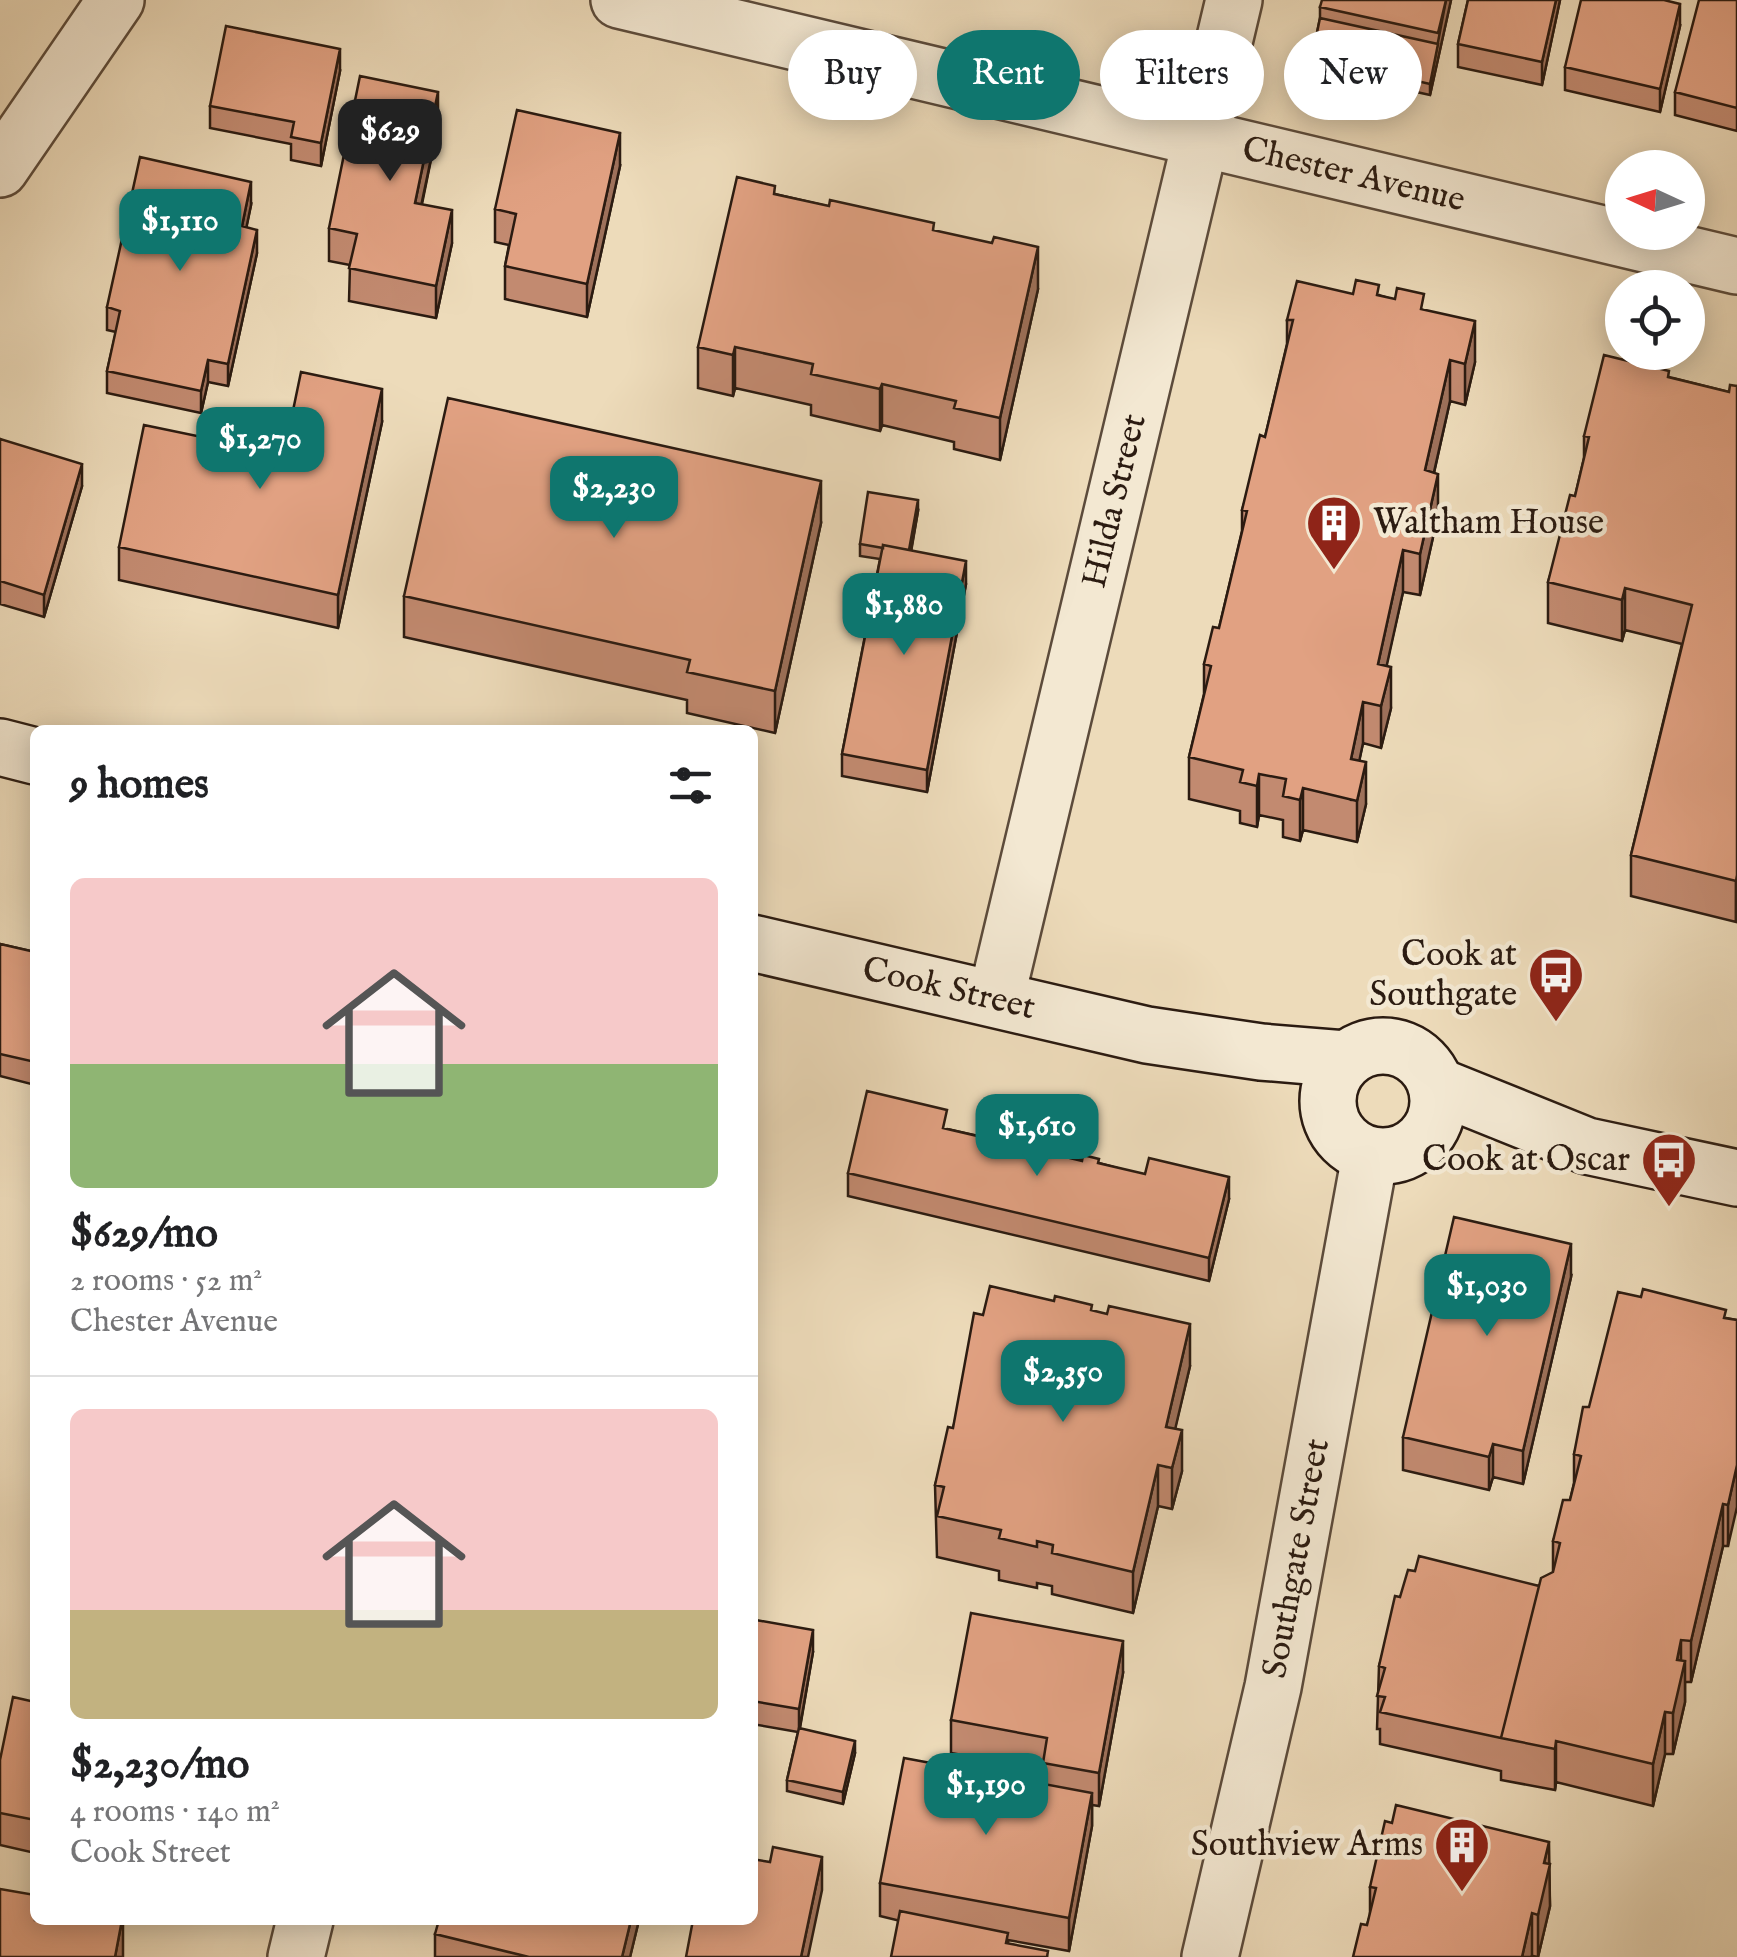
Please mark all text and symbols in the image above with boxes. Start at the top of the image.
chip: Buy [788,30,917,120]
chip: Rent [937,30,1080,120]
chip: Filters [1100,30,1264,120]
chip: New [1284,30,1422,120]
pin: $629 [331,99,449,184]
text: $629 [360,111,420,152]
street label: Chester Avenue [1238,127,1469,223]
north arrow [1605,150,1705,250]
map controls [1605,150,1705,370]
pin: $1,110 [99,189,261,274]
text: $1,110 [141,201,219,242]
button: locate [1605,270,1705,370]
pin: $1,270 [179,407,341,492]
street label: Hilda Street [1072,409,1157,592]
text: $1,270 [218,419,302,460]
pin: $2,230 [533,456,695,541]
text: $2,230 [572,468,656,509]
building icon: Waltham House [1304,493,1364,572]
place label: Waltham House [1373,501,1604,546]
pin: $1,880 [823,573,985,658]
text: $1,880 [865,585,943,626]
icon: filters [663,758,718,813]
text: 9 homes [70,759,209,812]
place label: Cook at Southgate [1369,933,1517,1018]
icon: home [304,943,484,1123]
bus stop icon: Cook at Southgate [1526,945,1586,1024]
street label: Cook Street [858,947,1040,1031]
pin: $1,610 [956,1094,1118,1179]
text: $1,610 [998,1106,1076,1147]
bus stop icon: Cook at Oscar [1639,1130,1699,1209]
place label: Cook at Oscar [1422,1138,1630,1183]
text: $629/mo [70,1208,218,1261]
pin: $1,030 [1406,1254,1568,1339]
text: 2 rooms · 52 m² [70,1261,262,1302]
text: $1,030 [1446,1266,1528,1307]
text: Chester Avenue [70,1302,278,1343]
pin: $2,350 [982,1340,1144,1425]
text: $2,350 [1023,1352,1103,1393]
street label: Southgate Street [1253,1435,1340,1682]
icon: home [304,1474,484,1654]
text: $2,230/mo [70,1739,249,1792]
pin: $1,190 [905,1753,1067,1838]
text: $1,190 [946,1765,1026,1806]
text: 4 rooms · 140 m² [70,1792,280,1833]
building icon: Southview Arms [1432,1815,1492,1894]
place label: Southview Arms [1191,1823,1423,1868]
text: Cook Street [70,1833,231,1874]

